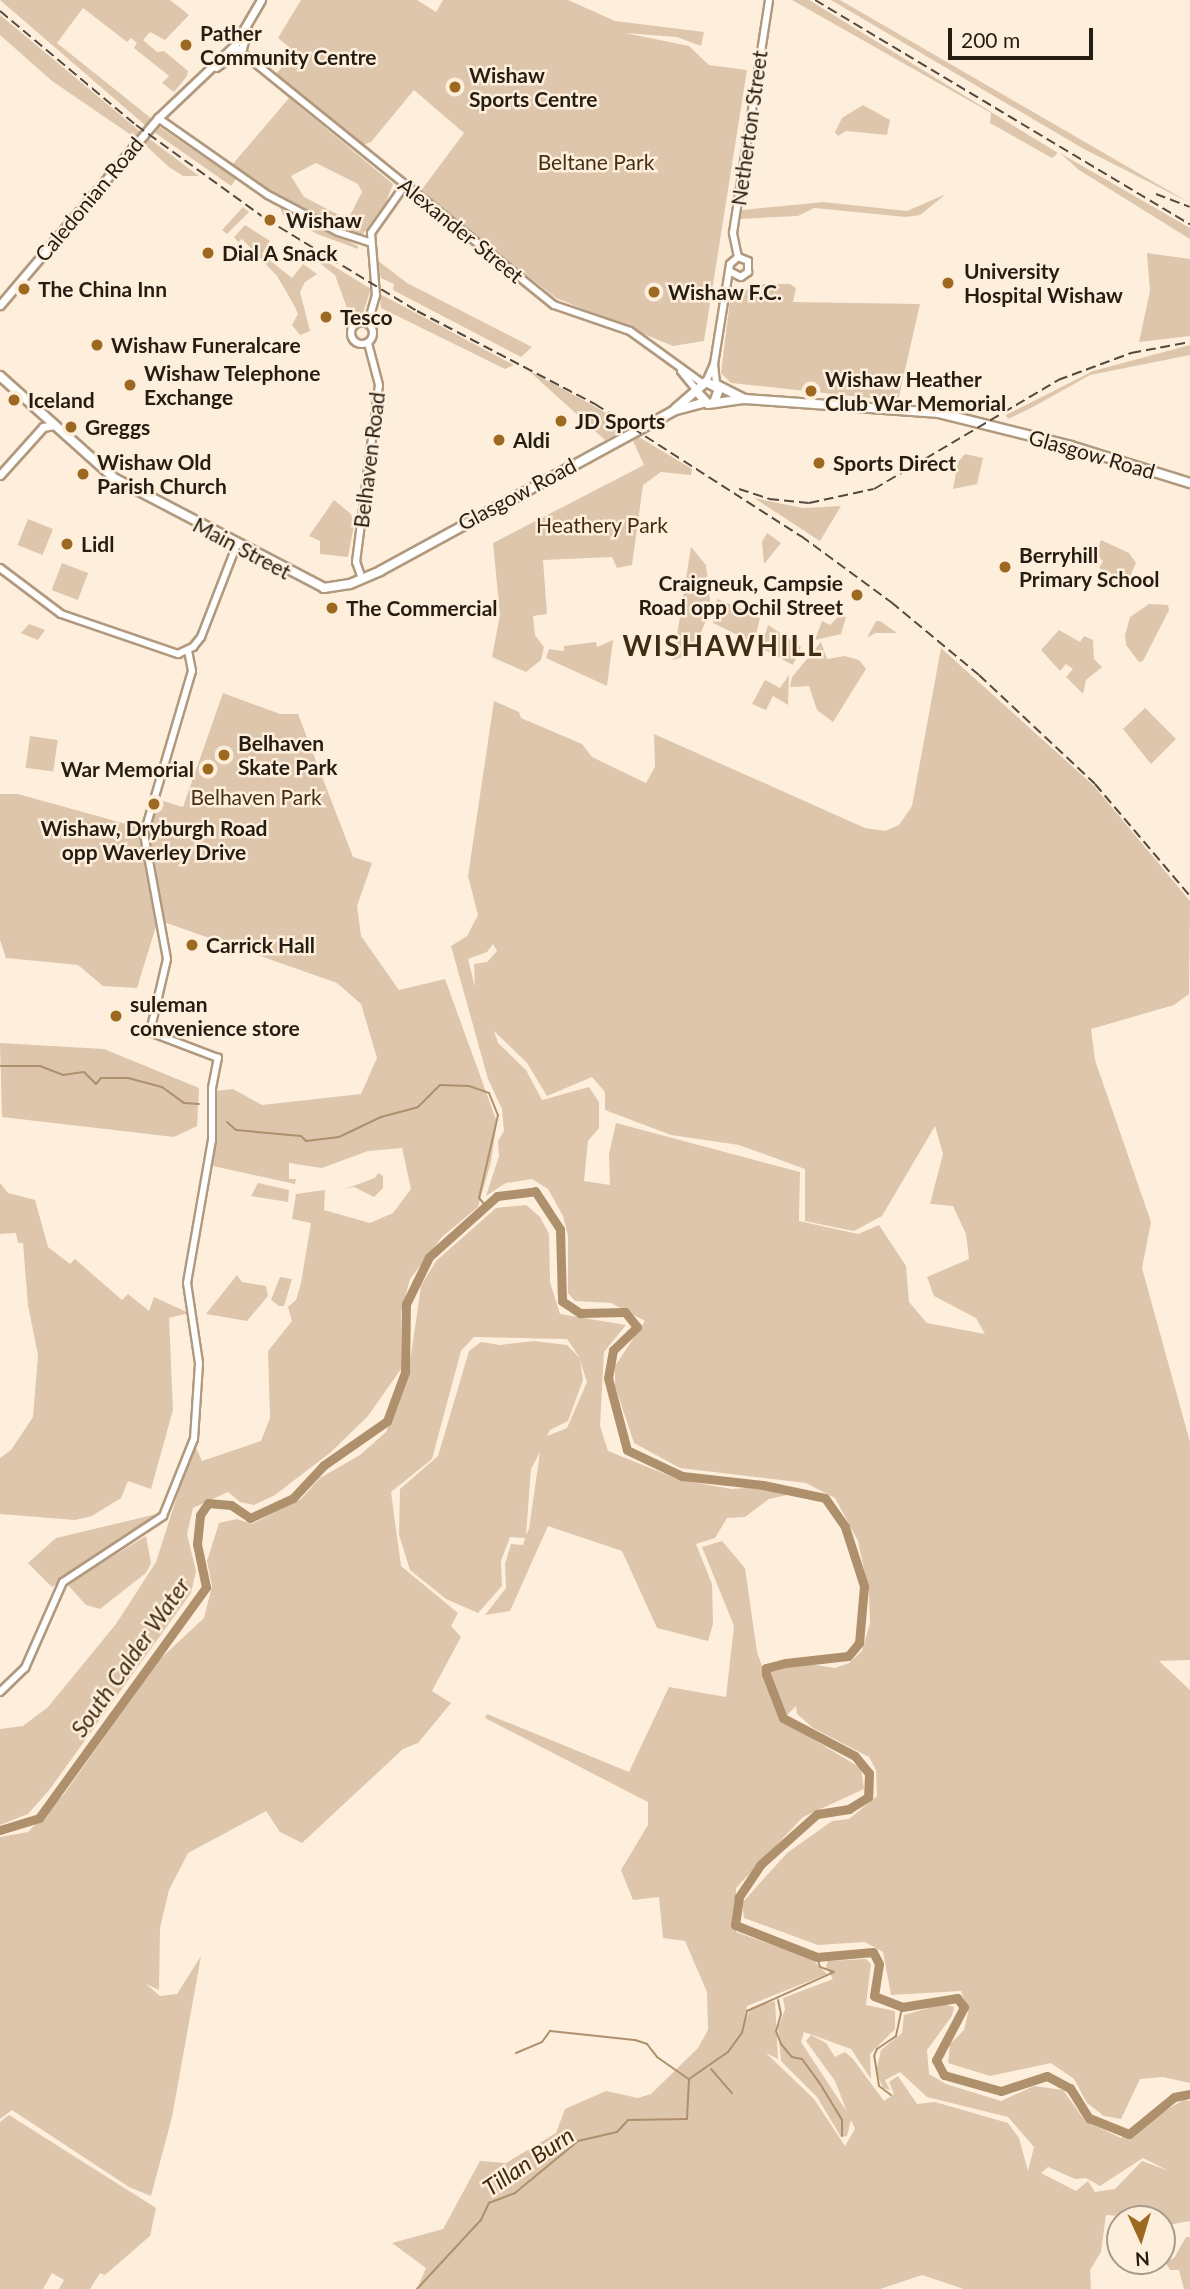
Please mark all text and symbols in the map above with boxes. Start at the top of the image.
scale bar [952,14,1097,58]
place label: Pather Community Centre [200,20,377,70]
text: 200 m [961,27,1020,52]
marker: Pather Community Centre [178,37,194,53]
street label: Netherton Street [726,49,772,207]
place label: Wishaw Sports Centre [469,62,597,112]
marker: Wishaw Sports Centre [447,79,463,95]
street label: Caledonian Road [30,132,148,266]
park label: Beltane Park [538,149,654,175]
street label: Alexander Street [393,172,529,288]
place label: Wishaw [286,207,362,233]
marker: Wishaw [260,210,280,230]
place label: Dial A Snack [222,240,339,266]
marker: Dial A Snack [200,245,216,261]
place label: University Hospital Wishaw [964,258,1123,308]
marker: University Hospital Wishaw [938,273,958,293]
place label: The China Inn [38,276,167,302]
place label: Wishaw F.C. [668,279,782,305]
marker: The China Inn [16,281,32,297]
marker: Wishaw F.C. [646,284,662,300]
place label: Tesco [340,304,393,330]
marker: Tesco [318,309,334,325]
place label: Wishaw Funeralcare [111,332,301,358]
marker: Wishaw Funeralcare [89,337,105,353]
place label: Wishaw Telephone Exchange [144,360,322,410]
place label: Wishaw Heather Club War Memorial [825,366,1007,416]
marker: Wishaw Telephone Exchange [122,377,138,393]
marker: Wishaw Heather Club War Memorial [803,383,819,399]
place label: Iceland [28,387,95,413]
street label: Belhaven Road [348,391,390,529]
marker: Iceland [6,392,22,408]
place label: JD Sports [575,408,665,434]
marker: JD Sports [553,413,569,429]
place label: Greggs [85,414,150,440]
marker: Greggs [63,419,79,435]
street label: Glasgow Road [1026,424,1158,484]
place label: Aldi [513,427,550,453]
marker: Aldi [491,432,507,448]
place label: Wishaw Old Parish Church [97,449,227,499]
place label: Sports Direct [833,450,956,476]
street label: Glasgow Road [453,452,581,536]
marker: Sports Direct [811,455,827,471]
marker: Wishaw Old Parish Church [75,466,91,482]
street label: Main Street [189,512,295,584]
park label: Heathery Park [536,512,668,538]
place label: Lidl [81,531,114,557]
marker: Lidl [59,536,75,552]
place label: Berryhill Primary School [1019,542,1160,592]
marker: Berryhill Primary School [997,559,1013,575]
place label: Craigneuk, Campsie Road opp Ochil Street [638,570,843,620]
marker: Craigneuk, Campsie Road opp Ochil Street [849,587,865,603]
place label: The Commercial [346,595,498,621]
marker: The Commercial [324,600,340,616]
district label: WISHAWHILL [624,628,822,662]
place label: Belhaven Skate Park [238,730,338,780]
marker: Belhaven Skate Park [216,747,232,763]
place label: War Memorial [60,756,194,782]
marker: War Memorial [200,761,216,777]
park label: Belhaven Park [190,784,322,810]
marker: Wishaw, Dryburgh Road opp Waverley Drive [146,796,162,812]
place label: Wishaw, Dryburgh Road opp Waverley Drive [41,815,267,865]
place label: Carrick Hall [206,932,315,958]
marker: Carrick Hall [184,937,200,953]
place label: suleman convenience store [130,991,300,1041]
marker: suleman convenience store [108,1008,124,1024]
water label: South Calder Water [65,1572,195,1742]
water label: Tillan Burn [477,2121,579,2201]
north arrow [1106,2205,1176,2275]
text: N [1134,2247,1150,2271]

